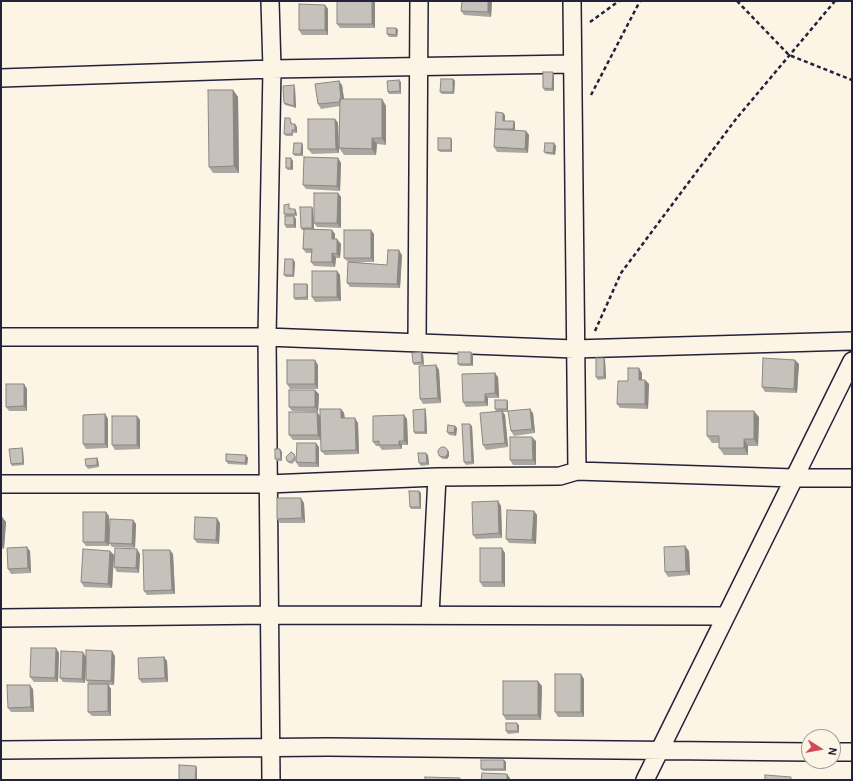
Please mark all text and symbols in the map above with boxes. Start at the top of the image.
north arrow [801,729,841,769]
text: N [825,746,839,756]

